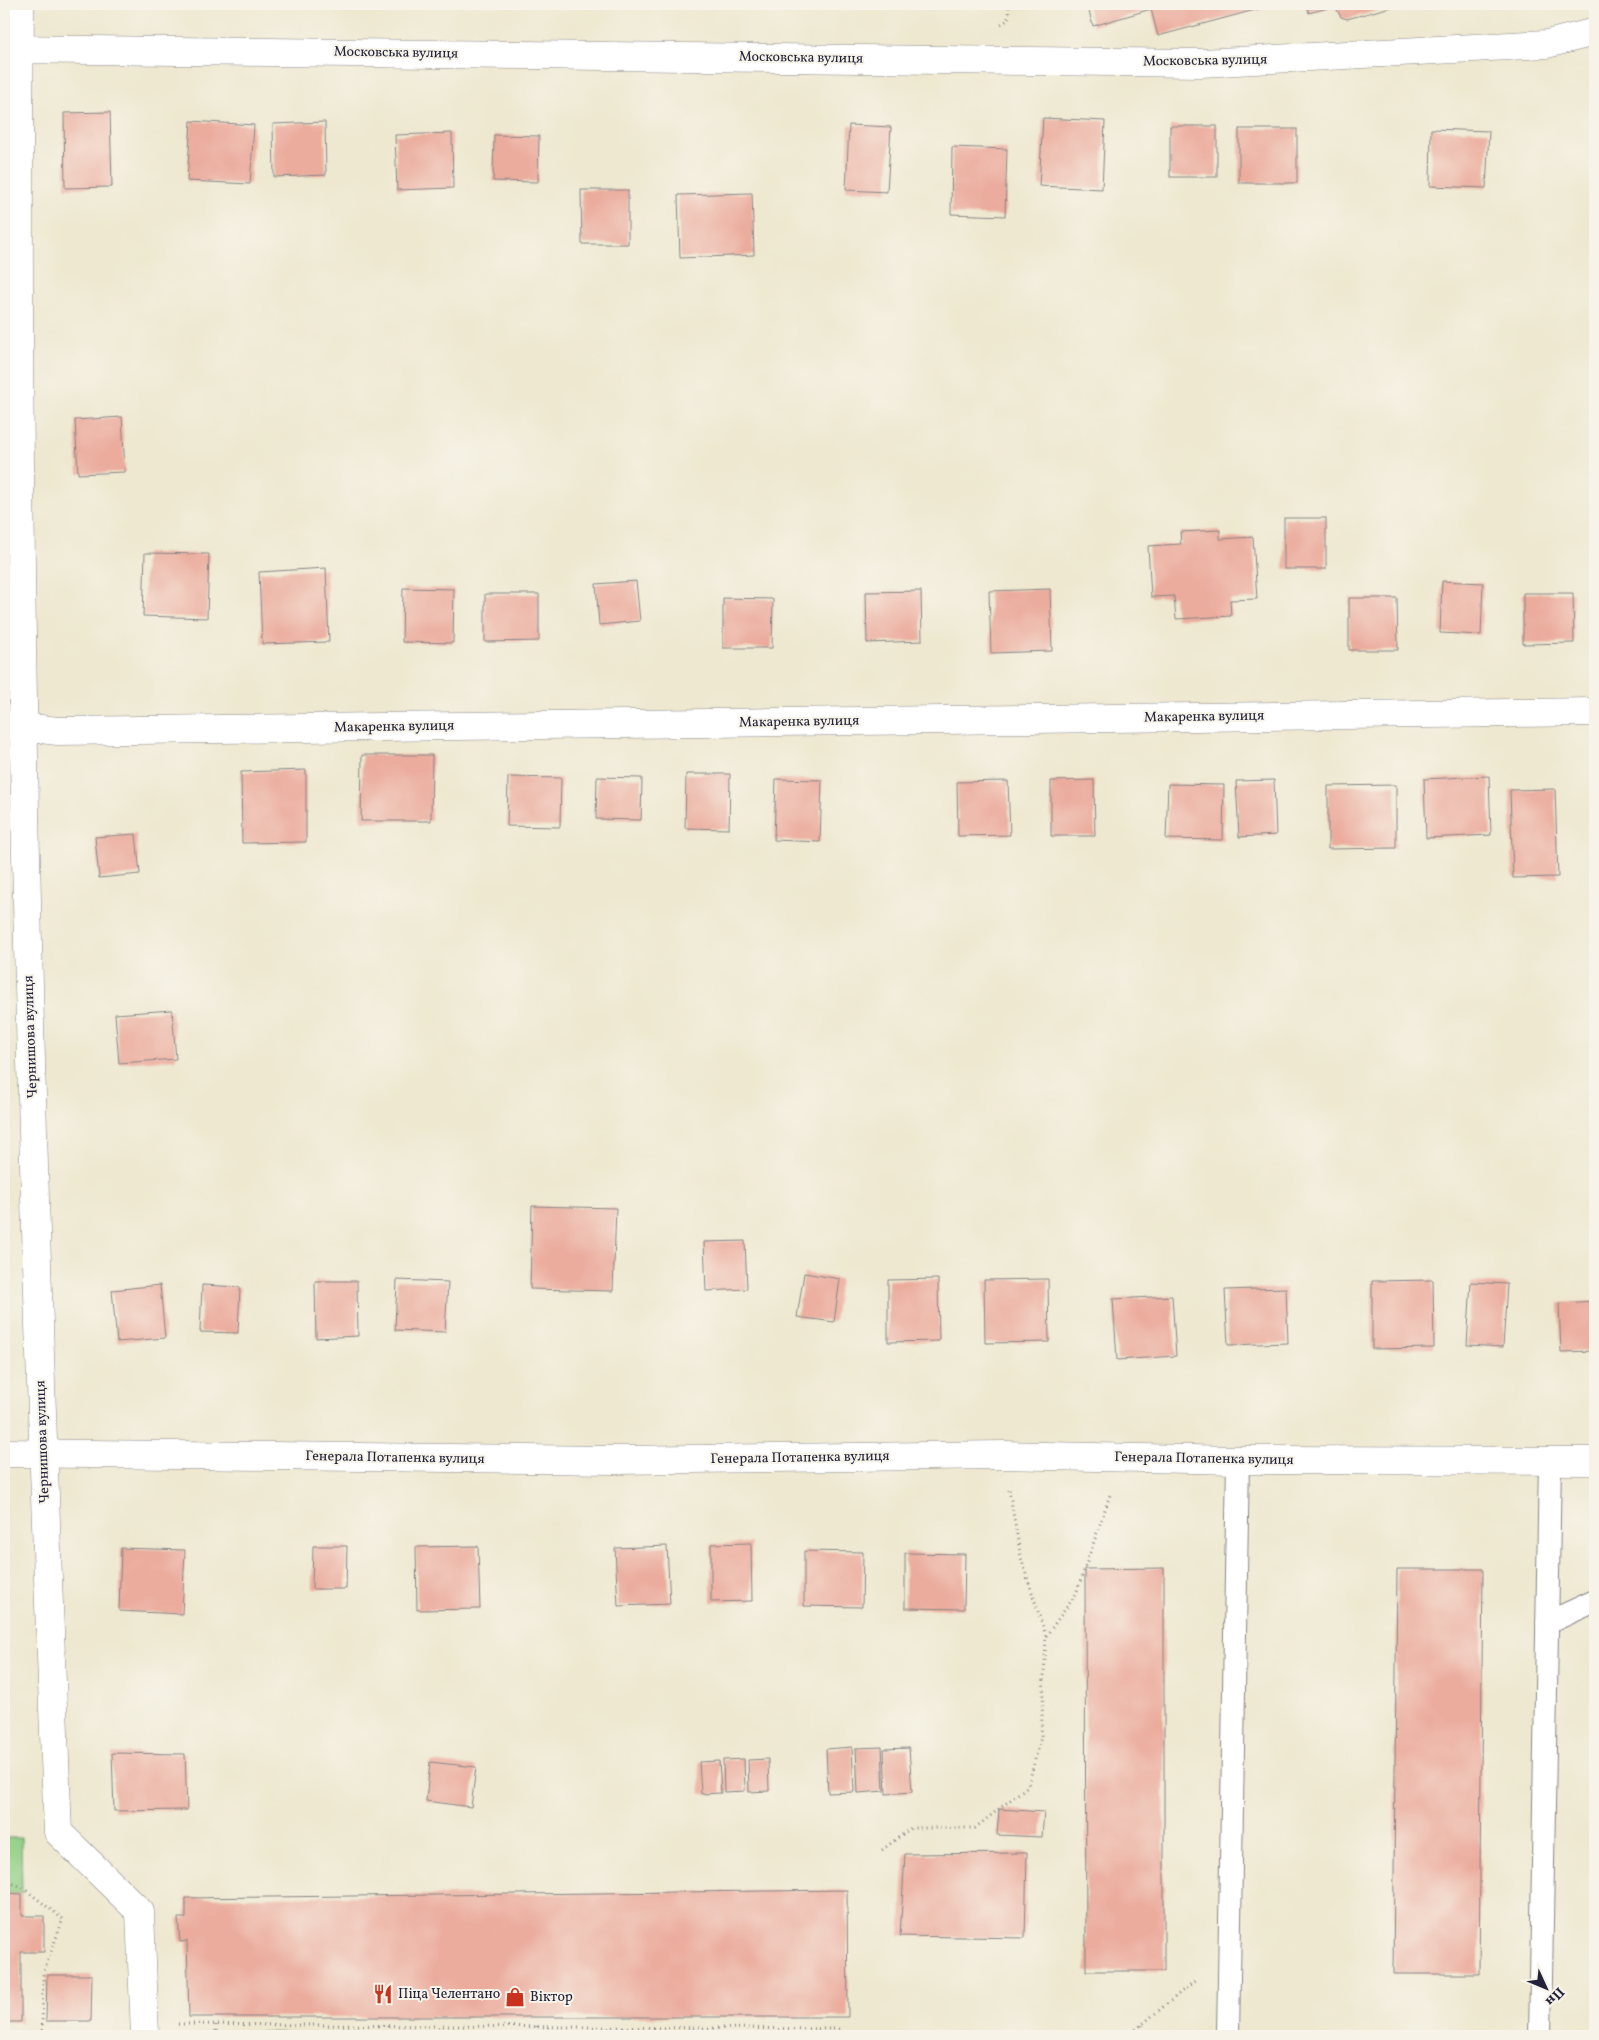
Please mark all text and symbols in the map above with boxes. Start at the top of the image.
street label: Московська вулиця [334,42,458,64]
street label: Московська вулиця [739,47,863,69]
street label: Московська вулиця [1143,50,1267,72]
street label: Макаренка вулиця [1144,706,1264,728]
street label: Макаренка вулиця [739,711,859,733]
street label: Макаренка вулиця [334,716,454,738]
street label: Чернишова вулиця [19,975,43,1099]
street label: Чернишова вулиця [31,1380,55,1504]
street label: Генерала Потапенка вулиця [305,1447,485,1469]
street label: Генерала Потапенка вулиця [710,1447,890,1469]
street label: Генерала Потапенка вулиця [1114,1448,1294,1470]
north arrow [1522,1962,1572,2012]
text: Пн [1541,1982,1568,2010]
restaurant icon: Піца Челентано [372,1983,394,2005]
place label: Піца Челентано [398,1985,500,2004]
shop icon: Віктор [504,1986,526,2008]
place label: Віктор [530,1988,573,2007]

